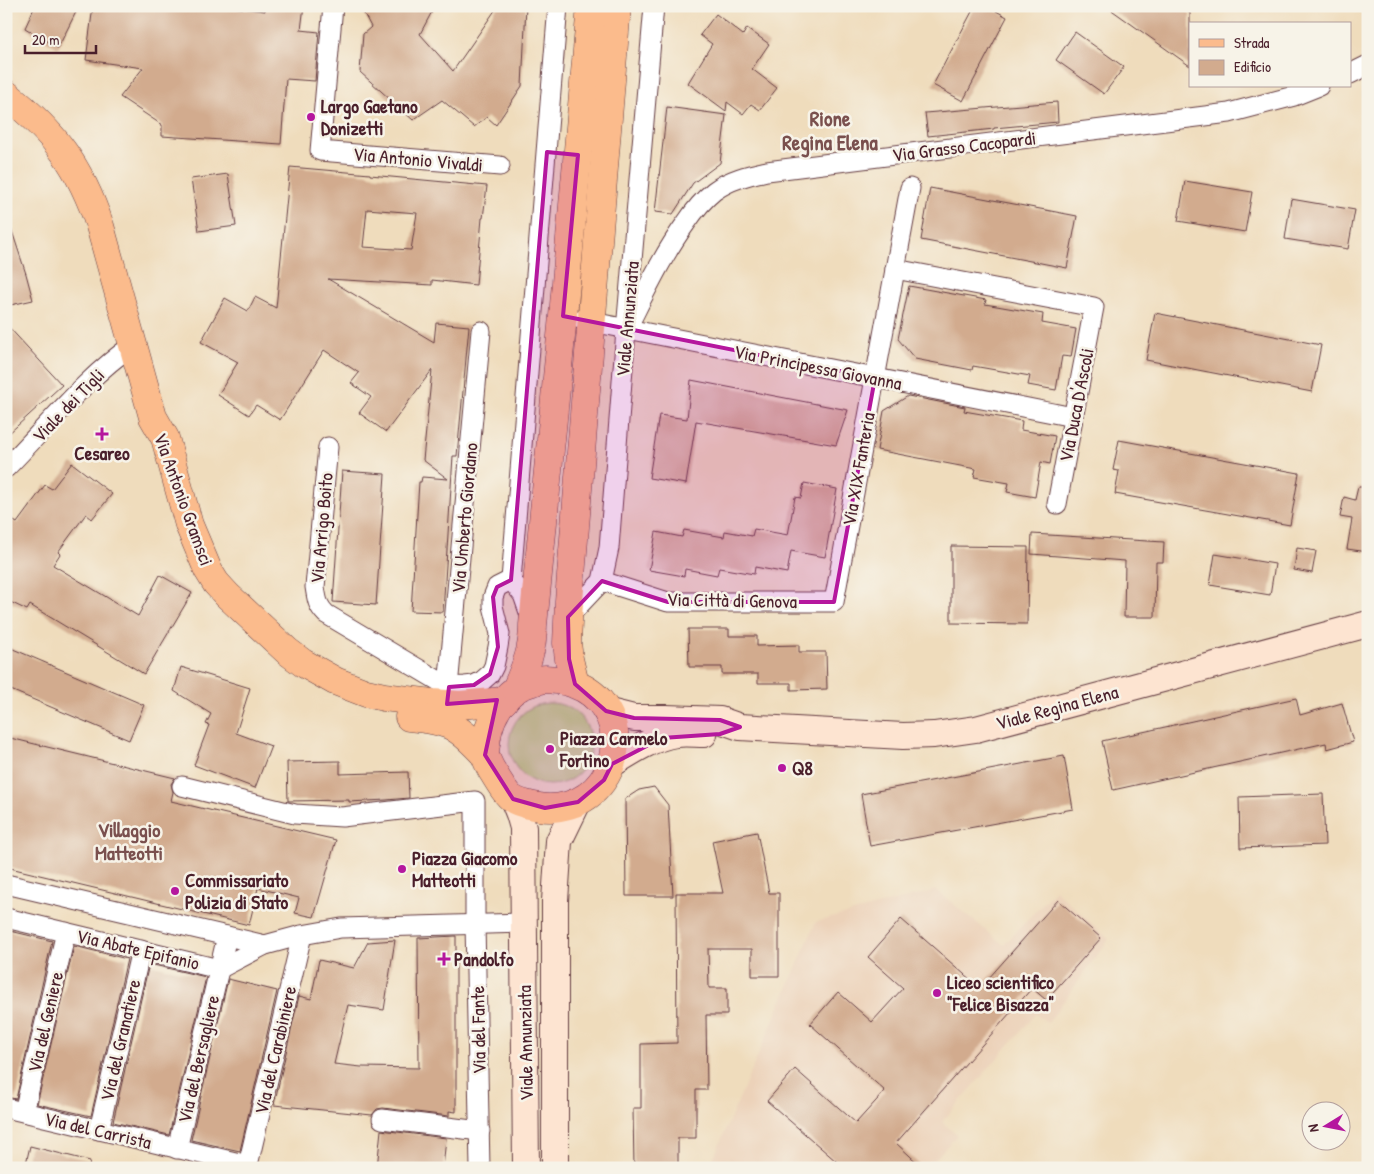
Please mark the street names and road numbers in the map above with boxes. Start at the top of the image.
street label: Via Grasso Cacopardi [891,124,1037,168]
street label: Via Antonio Vivaldi [352,140,484,178]
street label: Viale Annunziata [609,260,645,378]
street label: Via Principessa Giovanna [732,338,905,396]
street label: Via Duca D'Ascoli [1052,346,1100,464]
street label: Viale dei Tigli [26,362,110,448]
street label: Via XIX Fanteria [835,410,881,528]
street label: Via Antonio Gramsci [148,429,220,569]
street label: Via Umberto Giordano [444,441,484,594]
street label: Via Arrigo Boito [303,471,339,584]
street label: Via Città di Genova [667,586,798,614]
street label: Viale Regina Elena [993,678,1122,736]
street label: Via Abate Epifanio [74,922,202,976]
street label: Via del Geniere [21,968,69,1075]
street label: Via del Granatiere [93,976,147,1103]
street label: Via del Carabiniere [248,983,303,1117]
street label: Viale Annunziata [511,984,539,1101]
street label: Via del Fante [464,985,492,1074]
street label: Via del Bersagliere [171,992,225,1126]
street label: Via del Carrista [42,1105,155,1155]

